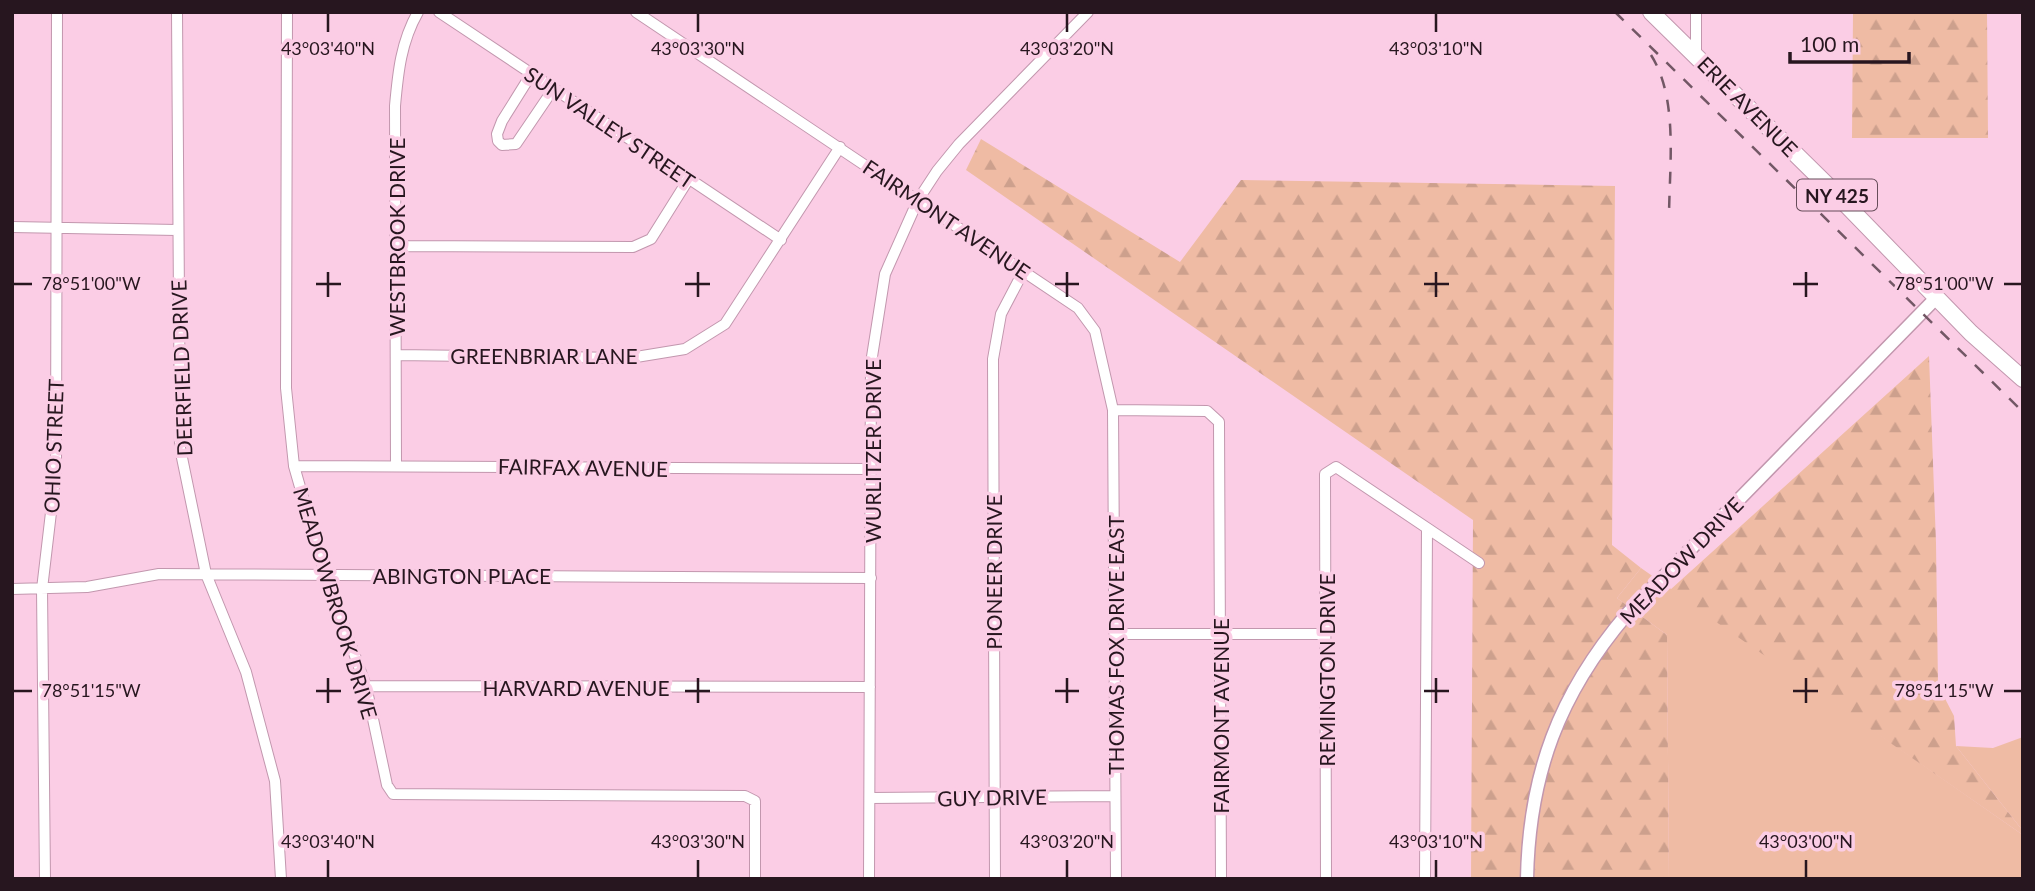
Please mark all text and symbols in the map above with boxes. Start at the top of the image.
scale bar [1790,21,1909,65]
text: 100 m [1800,31,1859,56]
text: 43°03'40"N [281,37,375,59]
text: 43°03'30"N [651,37,745,59]
text: 43°03'20"N [1020,37,1114,59]
text: 43°03'10"N [1389,37,1483,59]
street label: ERIE AVENUE [1693,51,1803,161]
street label: SUN VALLEY STREET [520,61,700,194]
street label: WESTBROOK DRIVE [384,138,409,336]
street label: FAIRMONT AVENUE [859,154,1035,284]
road number: NY 425 [1797,180,1877,210]
text: 78°51'00"W [41,272,141,294]
text: 78°51'00"W [1894,272,1994,294]
street label: DEERFIELD DRIVE [165,279,197,457]
street label: GREENBRIAR LANE [450,343,638,368]
street label: WURLITZER DRIVE [860,359,885,543]
street label: OHIO STREET [38,378,68,514]
street label: FAIRFAX AVENUE [498,453,668,481]
street label: MEADOWBROOK DRIVE [289,484,383,722]
street label: MEADOW DRIVE [1614,491,1748,629]
street label: PIONEER DRIVE [981,494,1006,650]
street label: THOMAS FOX DRIVE EAST [1103,515,1128,775]
street label: ABINGTON PLACE [373,563,551,588]
street label: REMINGTON DRIVE [1314,573,1339,767]
street label: FAIRMONT AVENUE [1208,618,1233,814]
street label: HARVARD AVENUE [482,675,670,700]
text: 78°51'15"W [41,679,141,701]
text: 78°51'15"W [1894,679,1994,701]
street label: GUY DRIVE [937,784,1047,810]
text: 43°03'40"N [281,830,375,852]
text: 43°03'30"N [651,830,745,852]
text: 43°03'20"N [1020,830,1114,852]
text: 43°03'10"N [1389,830,1483,852]
text: 43°03'00"N [1759,830,1853,852]

